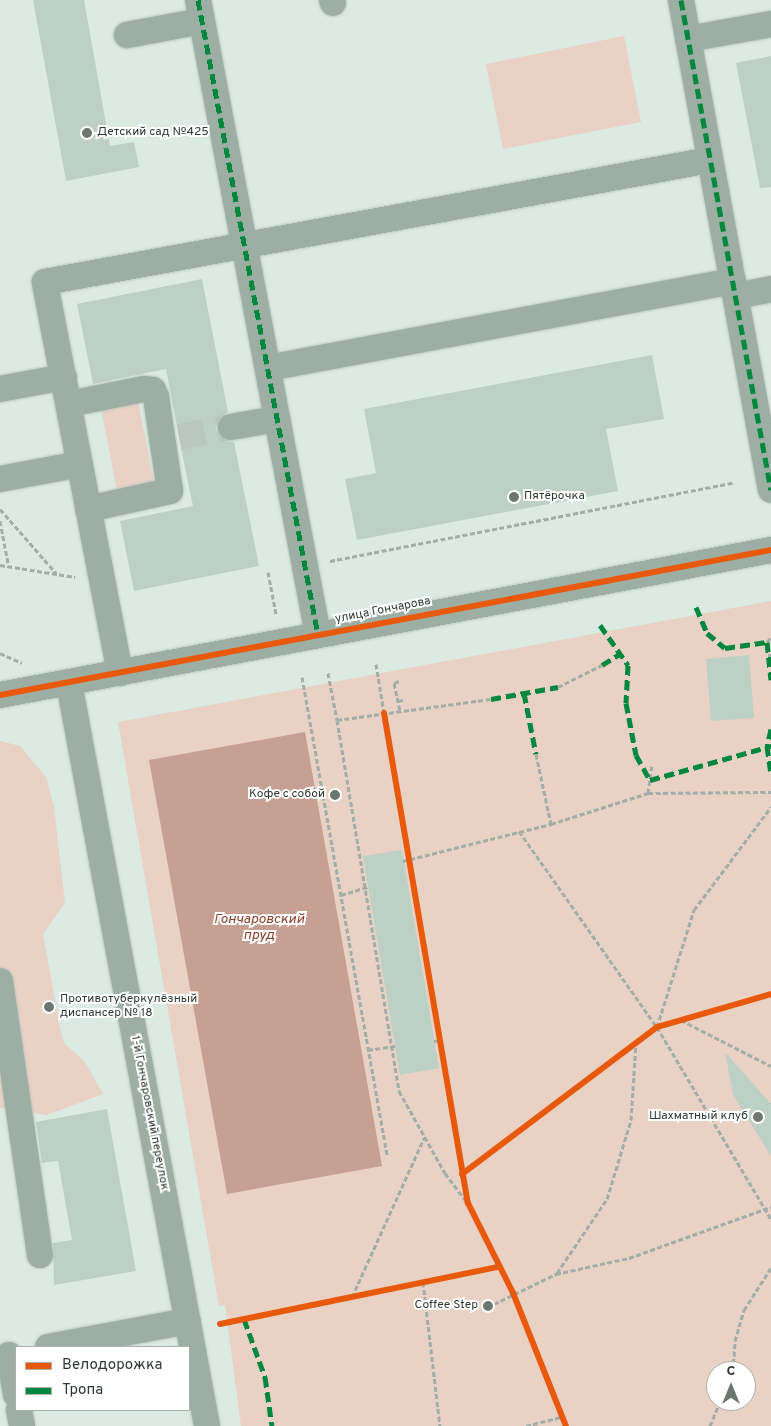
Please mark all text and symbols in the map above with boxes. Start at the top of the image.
place label: Детский сад №425 [97,126,209,140]
marker: Детский сад №425 [81,127,93,139]
place label: Пятёрочка [524,490,585,504]
marker: Пятёрочка [508,491,520,503]
street label: улица Гончарова [334,595,432,627]
place label: Кофе с собой [249,788,325,802]
marker: Кофе с собой [329,789,341,801]
water label: Гончаровский пруд [214,912,304,944]
place label: Противотуберкулёзный диспансер № 18 [60,993,197,1021]
marker: Противотуберкулёзный диспансер № 18 [42,1000,56,1014]
street label: 1-й Гончаровский переулок [127,1035,171,1191]
place label: Шахматный клуб [649,1110,748,1124]
marker: Шахматный клуб [752,1111,764,1123]
place label: Coffee Step [415,1299,478,1313]
marker: Coffee Step [482,1300,494,1312]
legend [15,1346,190,1411]
text: Велодорожка [62,1356,162,1375]
north arrow [706,1361,756,1411]
text: С [727,1363,735,1380]
text: Тропа [62,1381,103,1400]

